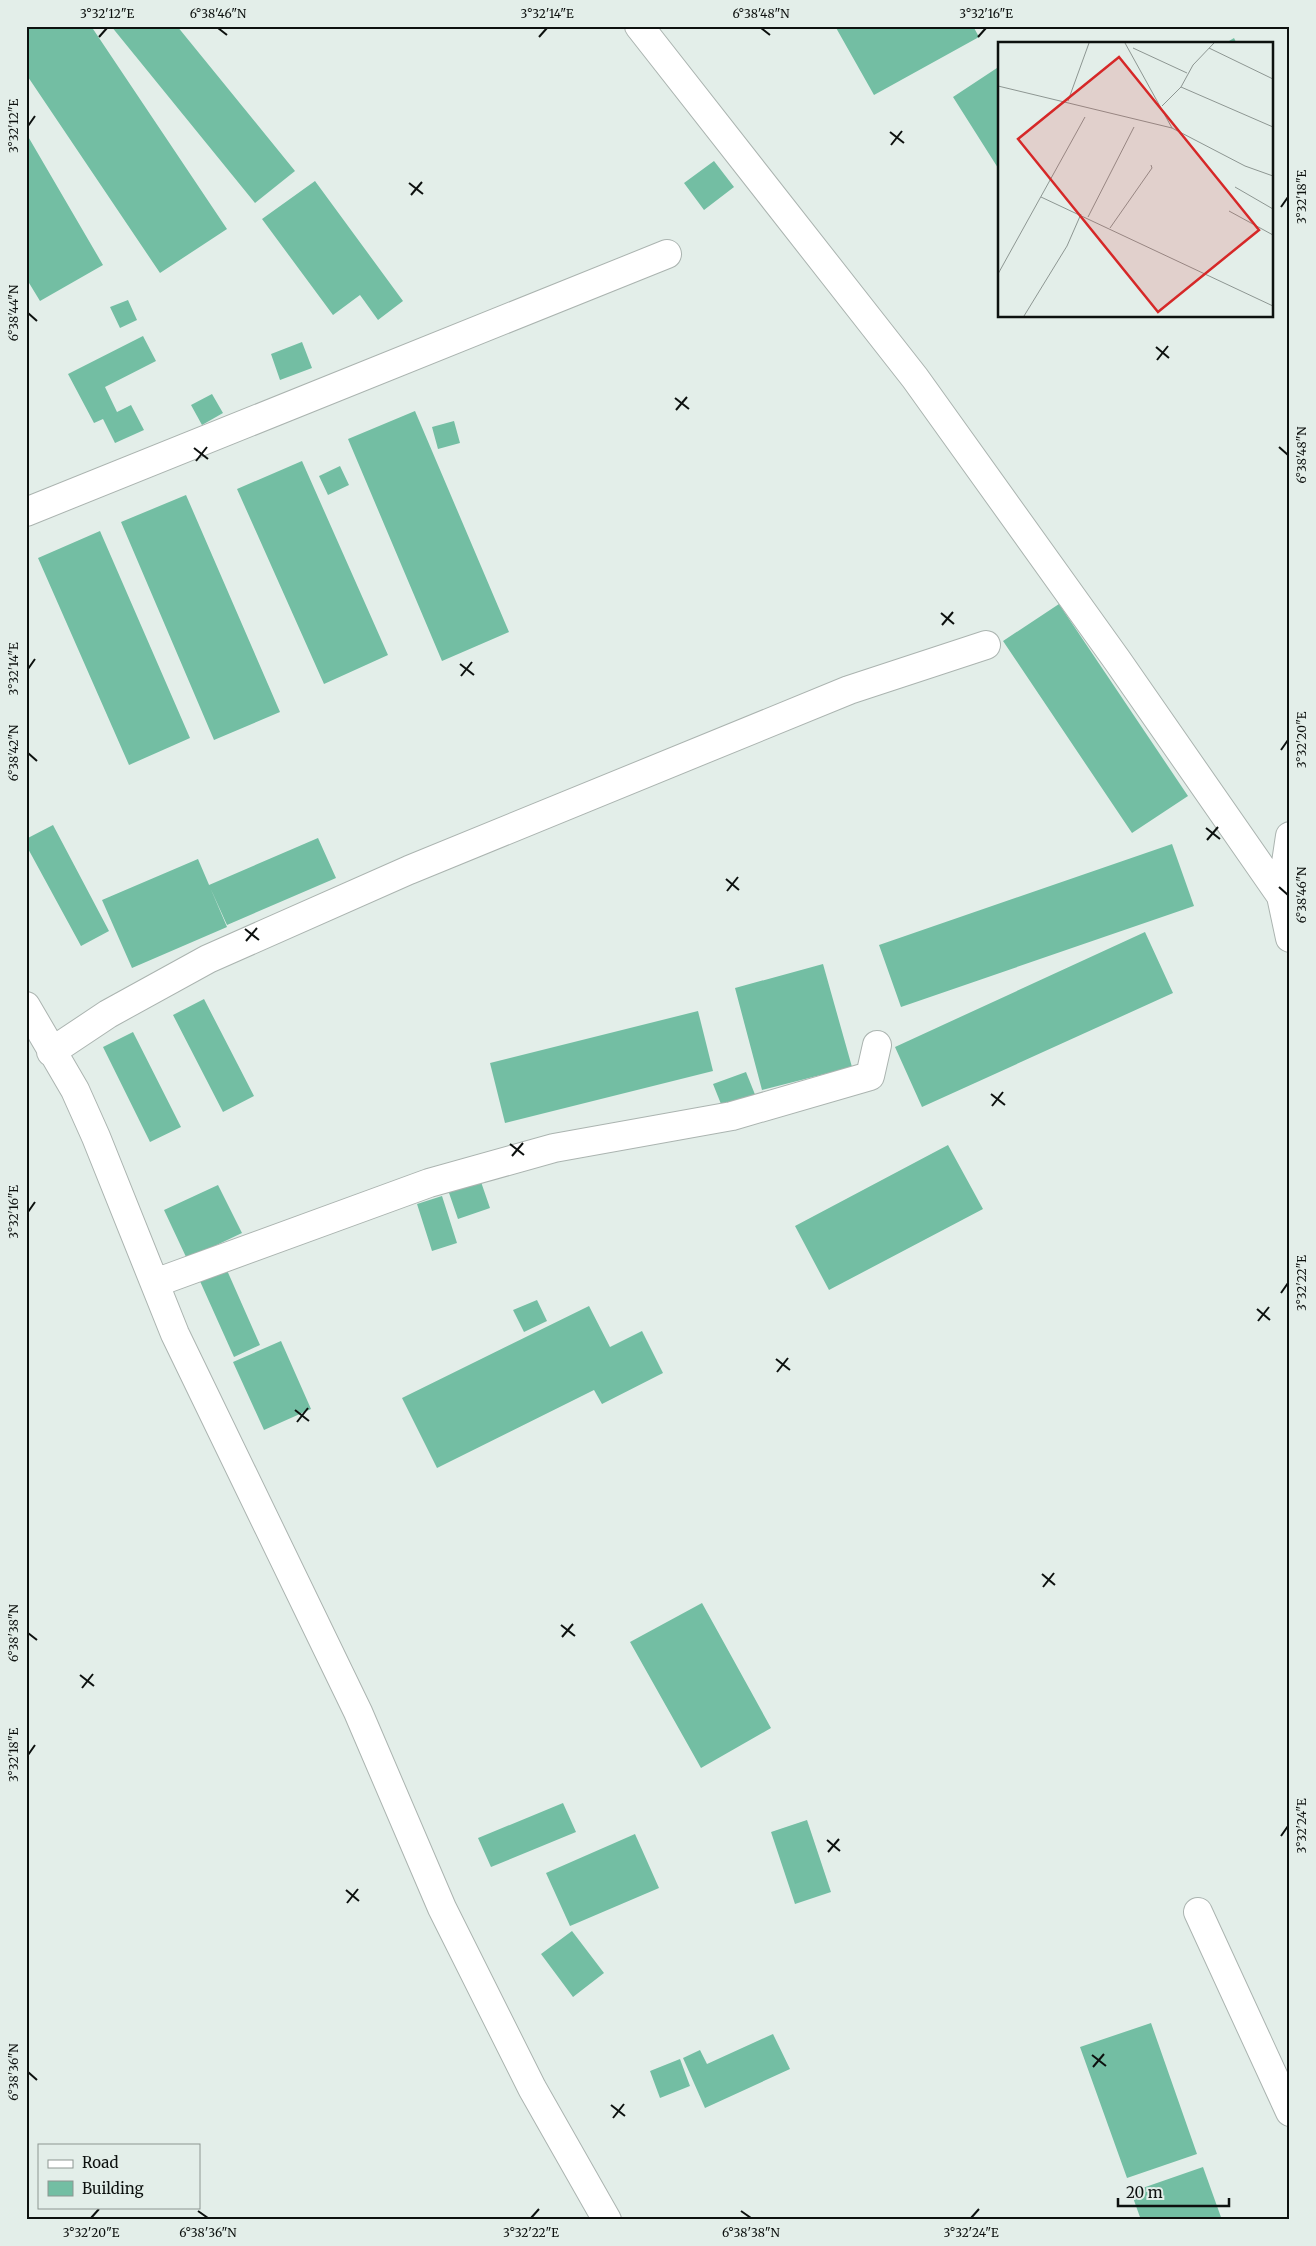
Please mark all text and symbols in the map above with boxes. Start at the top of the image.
text: 3°32'12"E [80,6,134,21]
text: 6°38'46"N [190,6,247,21]
text: 3°32'14"E [520,6,574,21]
text: 6°38'48"N [732,6,790,21]
text: 3°32'16"E [959,6,1013,21]
inset map [998,42,1274,318]
text: 3°32'12"E [6,99,21,153]
text: 3°32'18"E [1294,170,1309,224]
text: 6°38'44"N [6,284,21,341]
text: 6°38'48"N [1294,426,1309,484]
text: 3°32'14"E [6,642,21,696]
text: 3°32'20"E [1294,711,1309,768]
text: 6°38'42"N [6,724,21,781]
text: 6°38'46"N [1294,866,1309,923]
text: 3°32'16"E [6,1185,21,1239]
text: 3°32'22"E [1294,1255,1309,1311]
text: 6°38'38"N [6,1603,21,1662]
text: 3°32'18"E [6,1728,21,1782]
text: 3°32'24"E [1294,1798,1309,1854]
text: 6°38'36"N [6,2043,21,2101]
legend [38,2144,200,2208]
text: Road [82,2153,118,2172]
scale bar [1118,2176,1230,2208]
text: Building [82,2179,144,2198]
text: 20 m [1126,2183,1163,2202]
text: 3°32'20"E [63,2225,120,2240]
text: 6°38'36"N [179,2225,237,2240]
text: 3°32'22"E [503,2225,559,2240]
text: 6°38'38"N [722,2225,781,2240]
text: 3°32'24"E [943,2225,999,2240]

